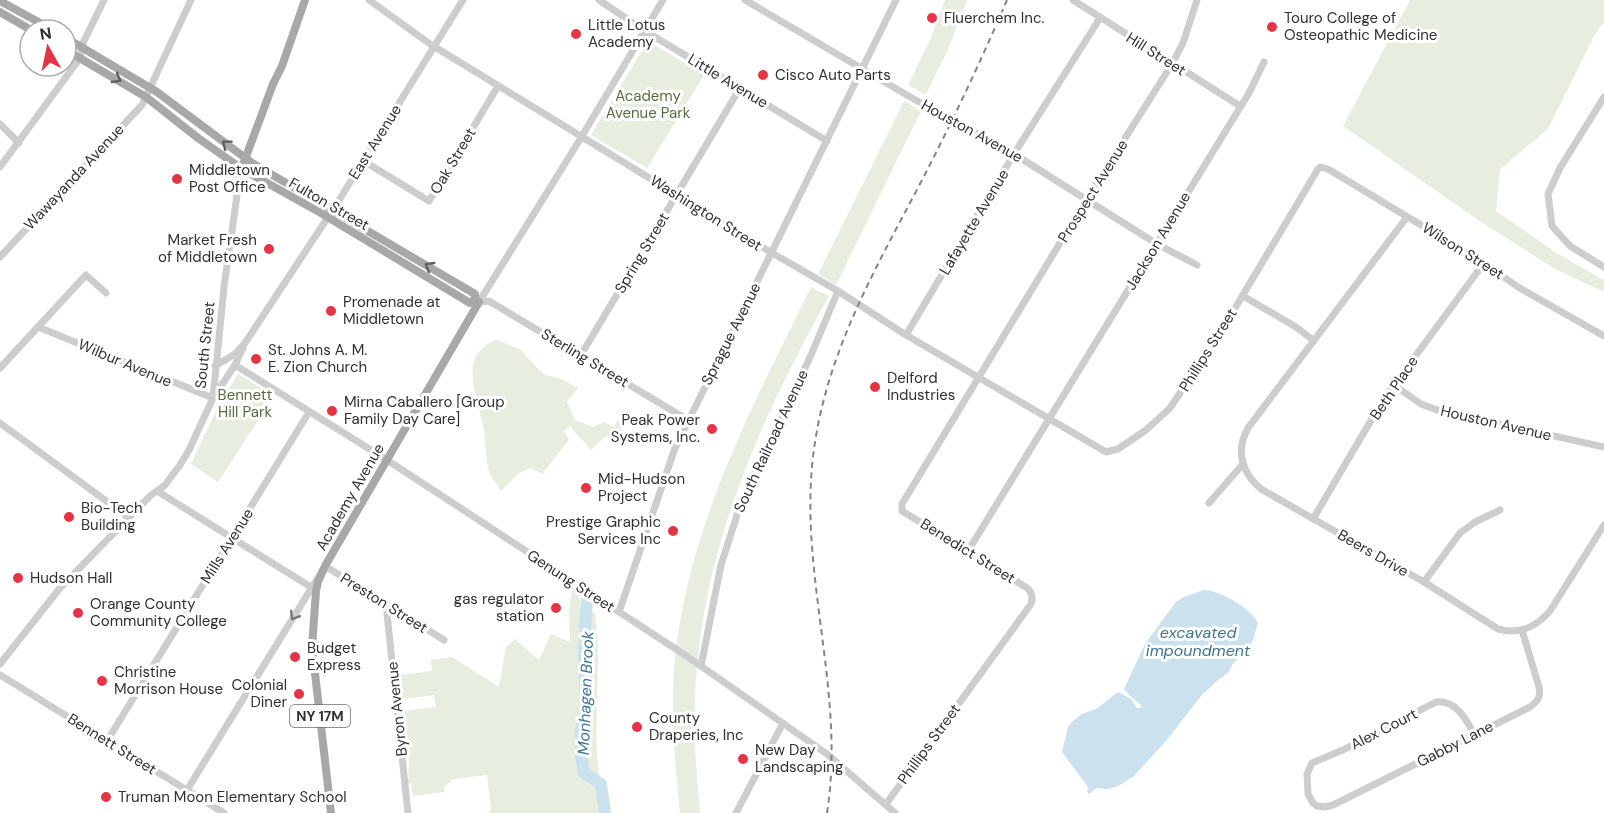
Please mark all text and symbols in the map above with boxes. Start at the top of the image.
place label: Fluerchem Inc. [944,8,1045,28]
place label: Touro College of Osteopathic Medicine [1284,8,1437,45]
marker: Fluerchem Inc. [925,11,939,25]
place label: Little Lotus Academy [588,15,665,52]
north arrow [18,18,78,78]
marker: Touro College of Osteopathic Medicine [1265,20,1279,34]
text: N [38,22,53,45]
marker: Little Lotus Academy [569,27,583,41]
street label: Hill Street [1122,28,1190,80]
street label: Little Avenue [684,49,772,113]
place label: Cisco Auto Parts [775,65,891,85]
marker: Cisco Auto Parts [756,68,770,82]
one-way arrow [111,72,121,84]
park label: Academy Avenue Park [606,86,691,123]
street label: Houston Avenue [918,95,1026,167]
street label: East Avenue [344,101,406,183]
street label: Wawayanda Avenue [20,120,128,234]
street label: Oak Street [425,124,481,198]
street label: Prospect Avenue [1053,136,1133,246]
one-way arrow [222,141,233,152]
place label: Middletown Post Office [189,160,270,197]
street label: Lafayette Avenue [935,166,1013,278]
street label: Washington Street [646,171,766,256]
marker: Middletown Post Office [170,172,184,186]
street label: Fulton Street [285,173,373,235]
street label: Jackson Avenue [1121,188,1195,294]
street label: Spring Street [610,209,674,297]
street label: Wilson Street [1418,218,1508,284]
place label: Market Fresh of Middletown [158,230,257,267]
marker: Market Fresh of Middletown [262,242,276,256]
one-way arrow [425,262,435,274]
street label: Sprague Avenue [697,279,765,389]
place label: Promenade at Middletown [343,292,440,329]
street label: South Street [190,300,220,389]
marker: Promenade at Middletown [324,304,338,318]
street label: Phillips Street [1174,304,1242,395]
street label: Sterling Street [537,324,633,392]
street label: Wilbur Avenue [75,334,175,392]
place label: St. Johns A. M. E. Zion Church [268,340,367,377]
marker: St. Johns A. M. E. Zion Church [249,352,263,366]
street label: Beth Place [1365,352,1423,424]
street label: South Railroad Avenue [729,366,813,516]
place label: Delford Industries [887,368,955,405]
marker: Delford Industries [868,380,882,394]
park label: Bennett Hill Park [218,385,273,422]
place label: Mirna Caballero [Group Family Day Care] [344,392,505,429]
street label: Houston Avenue [1439,401,1553,445]
marker: Mirna Caballero [Group Family Day Care] [325,404,339,418]
place label: Peak Power Systems, Inc. [611,410,700,447]
marker: Peak Power Systems, Inc. [705,422,719,436]
street label: Academy Avenue [311,440,389,554]
place label: Mid-Hudson Project [598,469,685,506]
marker: Mid-Hudson Project [579,481,593,495]
place label: Bio-Tech Building [81,498,143,535]
street label: Mills Avenue [196,504,258,588]
marker: Bio-Tech Building [62,510,76,524]
place label: Prestige Graphic Services Inc [546,512,661,549]
street label: Benedict Street [917,514,1019,588]
marker: Prestige Graphic Services Inc [666,524,680,538]
street label: Beers Drive [1334,525,1412,581]
street label: Genung Street [523,545,619,617]
place label: Hudson Hall [30,568,112,588]
street label: Preston Street [337,568,432,638]
marker: Hudson Hall [11,571,25,585]
place label: gas regulator station [454,589,544,626]
place label: Orange County Community College [90,594,227,631]
marker: gas regulator station [549,601,563,615]
marker: Orange County Community College [71,606,85,620]
one-way arrow [289,610,301,620]
water label: excavated impoundment [1146,622,1251,661]
water label: Monhagen Brook [573,630,598,755]
place label: Budget Express [307,638,361,675]
marker: Budget Express [288,650,302,664]
street label: Byron Avenue [382,661,412,757]
place label: Christine Morrison House [114,662,223,699]
marker: Christine Morrison House [95,674,109,688]
place label: Colonial Diner [231,675,287,712]
marker: Colonial Diner [292,687,306,701]
street label: Phillips Street [893,700,965,788]
street label: Alex Court [1347,704,1421,754]
road number: NY 17M [290,705,350,727]
place label: County Draperies, Inc [649,708,744,745]
street label: Bennett Street [64,709,160,779]
street label: Gabby Lane [1413,716,1497,772]
marker: County Draperies, Inc [630,720,644,734]
place label: New Day Landscaping [755,740,843,777]
marker: New Day Landscaping [736,752,750,766]
place label: Truman Moon Elementary School [118,787,347,807]
marker: Truman Moon Elementary School [99,790,113,804]

